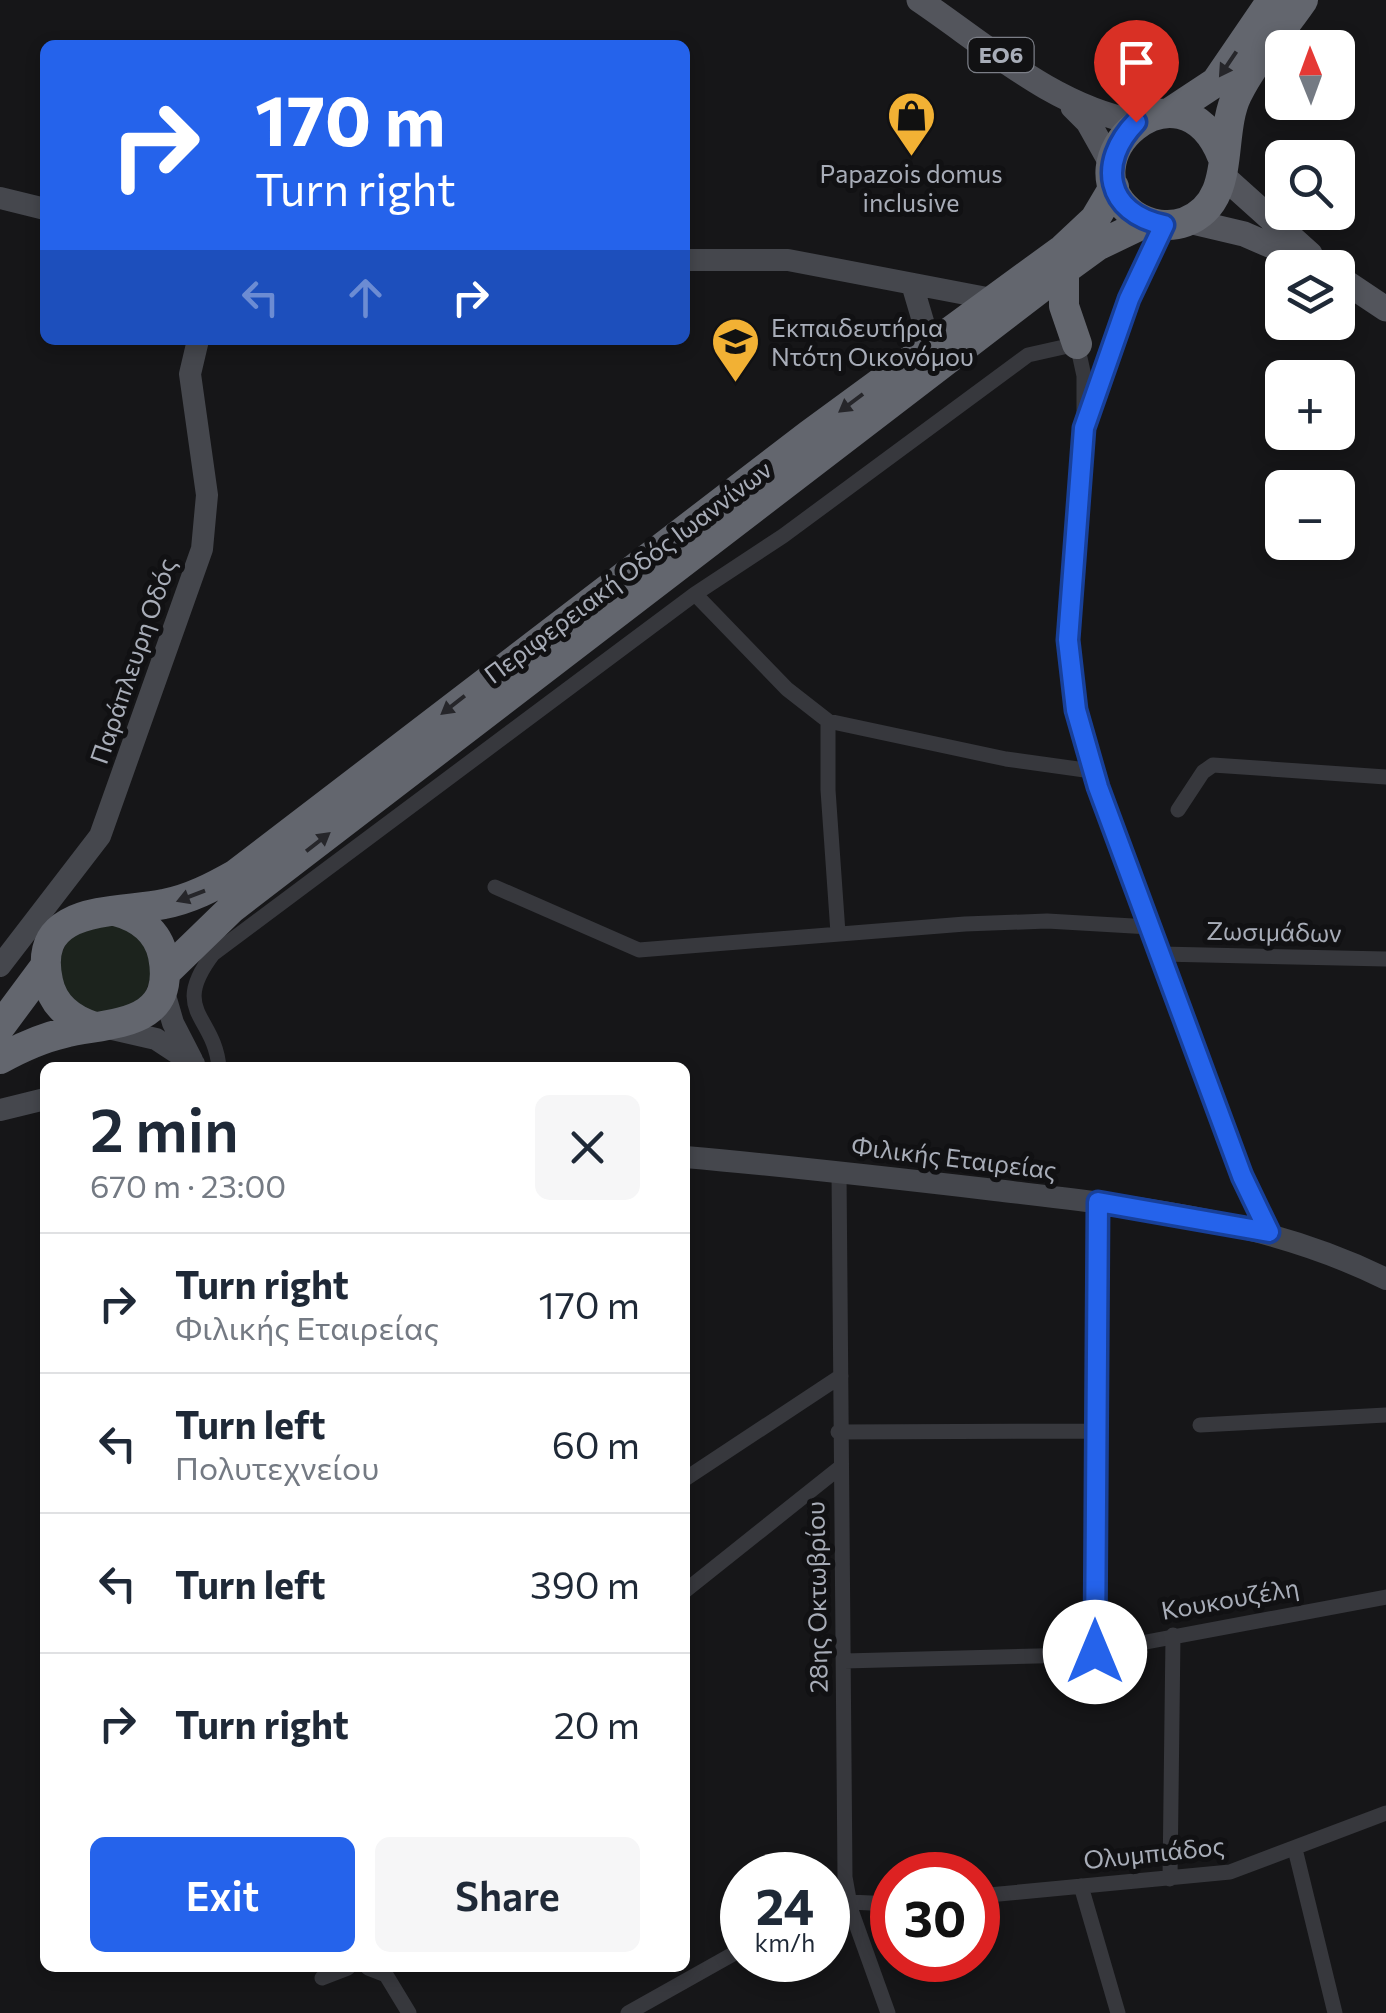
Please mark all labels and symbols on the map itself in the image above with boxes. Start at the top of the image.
pin [1094,20,1179,123]
north arrow [1265,30,1355,120]
road number: ΕΟ6 [968,38,1034,72]
one-way arrow [1219,51,1238,78]
shop icon: Papazois domus inclusive [885,90,937,158]
place label: Papazois domus inclusive [819,158,1003,217]
place label: Εκπαιδευτήρια Ντότη Οικονόμου [771,312,974,371]
school or university icon: Εκπαιδευτήρια Ντότη Οικονόμου [710,316,762,384]
one-way arrow [838,393,864,413]
street label: Περιφερειακή Οδός Ιωαννίνων [478,453,777,689]
street label: Παράπλευρη Οδός [83,554,181,767]
one-way arrow [440,694,466,715]
one-way arrow [305,831,331,852]
one-way arrow [176,888,206,904]
street label: Ζωσιμάδων [1206,915,1342,947]
street label: Φιλικής Εταιρείας [850,1130,1058,1184]
street label: 28ης Οκτωβρίου [799,1501,833,1693]
street label: Κουκουζέλη [1159,1571,1301,1625]
position arrow [1043,1600,1147,1704]
street label: Ολυμπιάδος [1082,1830,1226,1874]
speed limit sign: 30 [870,1852,1000,1982]

